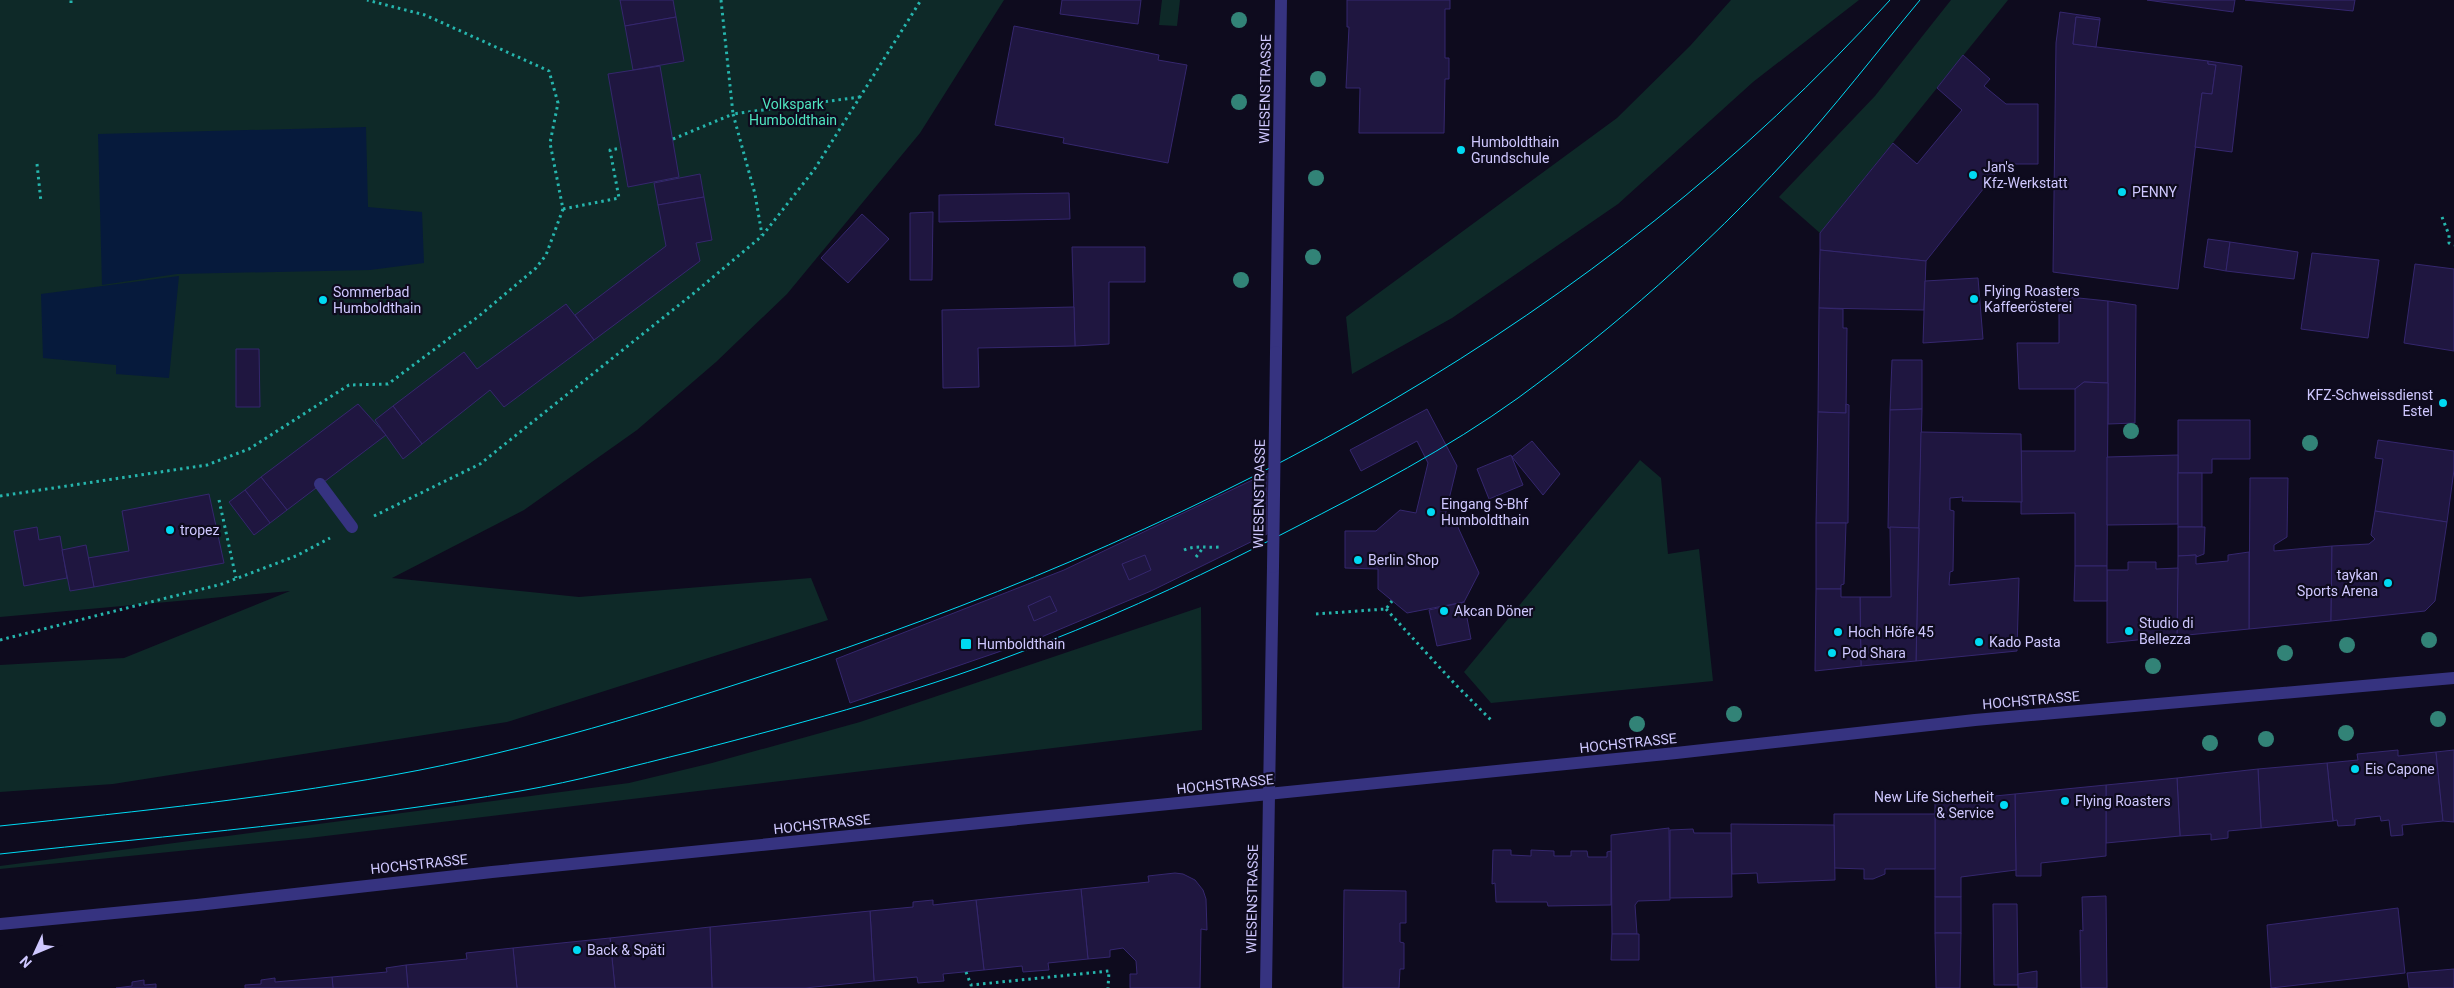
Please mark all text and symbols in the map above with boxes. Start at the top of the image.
street label: WIESENSTRASSE [1256,34,1274,144]
park label: Volkspark Humboldthain [749,96,837,128]
place label: Humboldthain Grundschule [1471,134,1559,166]
marker: Humboldthain Grundschule [1455,144,1467,156]
place label: Jan's Kfz-Werkstatt [1983,159,2068,191]
marker: Jan's Kfz-Werkstatt [1967,169,1979,181]
place label: PENNY [2132,184,2178,200]
marker: PENNY [2116,186,2128,198]
place label: Flying Roasters Kaffeerösterei [1984,283,2080,315]
place label: Sommerbad Humboldthain [333,284,421,316]
marker: Flying Roasters Kaffeerösterei [1968,293,1980,305]
marker: Sommerbad Humboldthain [317,294,329,306]
place label: KFZ-Schweissdienst Estel [2307,387,2433,419]
marker: KFZ-Schweissdienst Estel [2437,397,2449,409]
street label: WIESENSTRASSE [1250,439,1268,549]
place label: Eingang S-Bhf Humboldthain [1441,496,1529,528]
marker: Eingang S-Bhf Humboldthain [1425,506,1437,518]
place label: tropez [180,522,219,538]
marker: tropez [164,524,176,536]
place label: Berlin Shop [1368,552,1439,568]
marker: Berlin Shop [1352,554,1364,566]
place label: taykan Sports Arena [2297,567,2378,599]
marker: taykan Sports Arena [2382,577,2394,589]
place label: Akcan Döner [1454,603,1534,619]
marker: Akcan Döner [1438,605,1450,617]
place label: Studio di Bellezza [2139,615,2194,647]
place label: Hoch Höfe 45 [1848,624,1934,640]
marker: Studio di Bellezza [2123,625,2135,637]
marker: Hoch Höfe 45 [1832,626,1844,638]
place label: Kado Pasta [1989,634,2061,650]
place label: Humboldthain [977,636,1065,652]
marker: Kado Pasta [1973,636,1985,648]
marker: Humboldthain [959,637,973,651]
place label: Pod Shara [1842,645,1906,661]
marker: Pod Shara [1826,647,1838,659]
street label: HOCHSTRASSE [1982,688,2080,712]
street label: HOCHSTRASSE [1579,730,1677,756]
place label: Eis Capone [2365,761,2435,777]
marker: Eis Capone [2349,763,2361,775]
street label: HOCHSTRASSE [1176,771,1274,797]
place label: New Life Sicherheit & Service [1874,789,1994,821]
place label: Flying Roasters [2075,793,2171,809]
marker: Flying Roasters [2059,795,2071,807]
marker: New Life Sicherheit & Service [1998,799,2010,811]
street label: HOCHSTRASSE [773,811,871,837]
street label: WIESENSTRASSE [1243,844,1261,954]
street label: HOCHSTRASSE [370,851,468,877]
north arrow [10,928,60,978]
place label: Back & Späti [587,942,665,958]
marker: Back & Späti [571,944,583,956]
text: N [16,953,35,971]

